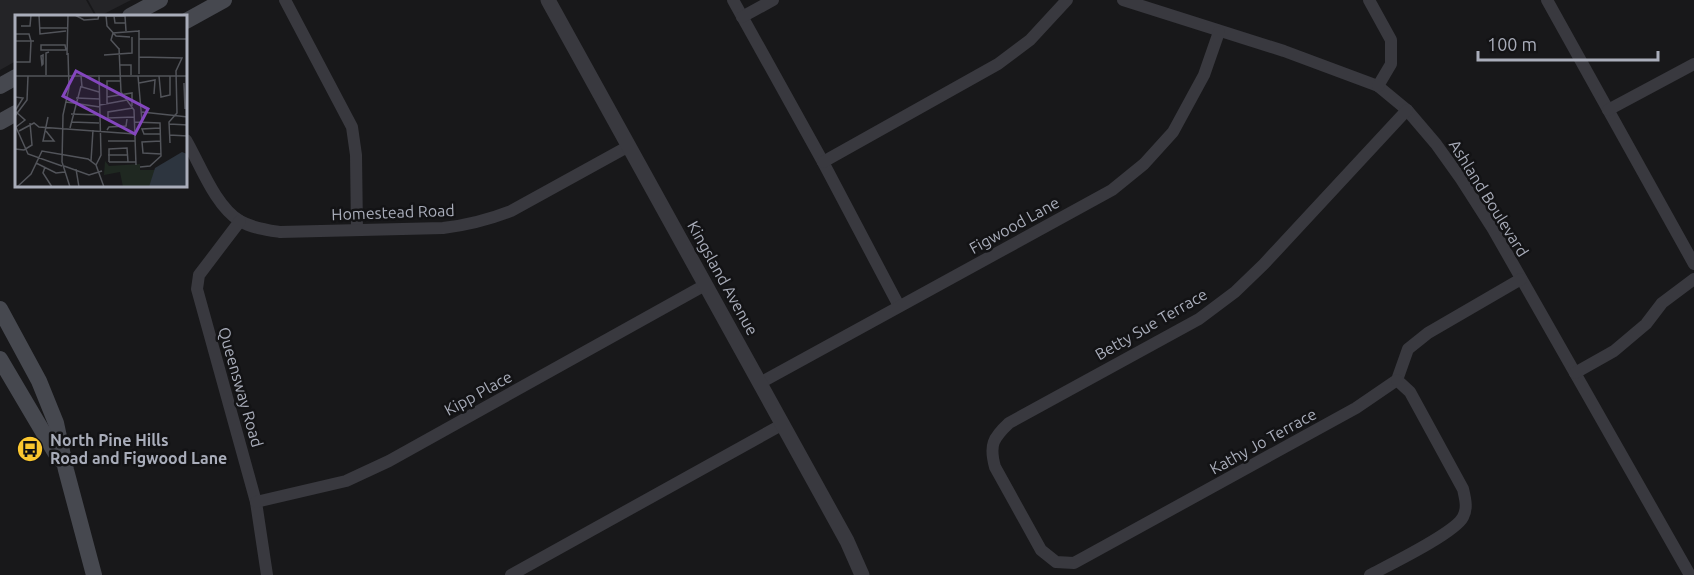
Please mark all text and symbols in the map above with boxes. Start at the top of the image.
inset map [15,15,188,188]
scale bar [1478,24,1658,62]
text: 100 m [1487,34,1537,54]
street label: Ashland Boulevard [1446,136,1532,260]
street label: Figwood Lane [966,193,1062,257]
street label: Homestead Road [331,201,455,223]
street label: Kingsland Avenue [684,218,762,338]
street label: Betty Sue Terrace [1092,285,1210,363]
street label: Queensway Road [215,325,267,449]
street label: Kipp Place [441,367,515,419]
street label: Kathy Jo Terrace [1207,404,1319,478]
place label: North Pine Hills Road and Figwood Lane [50,431,227,467]
bus stop icon: North Pine Hills Road and Figwood Lane [15,434,45,464]

